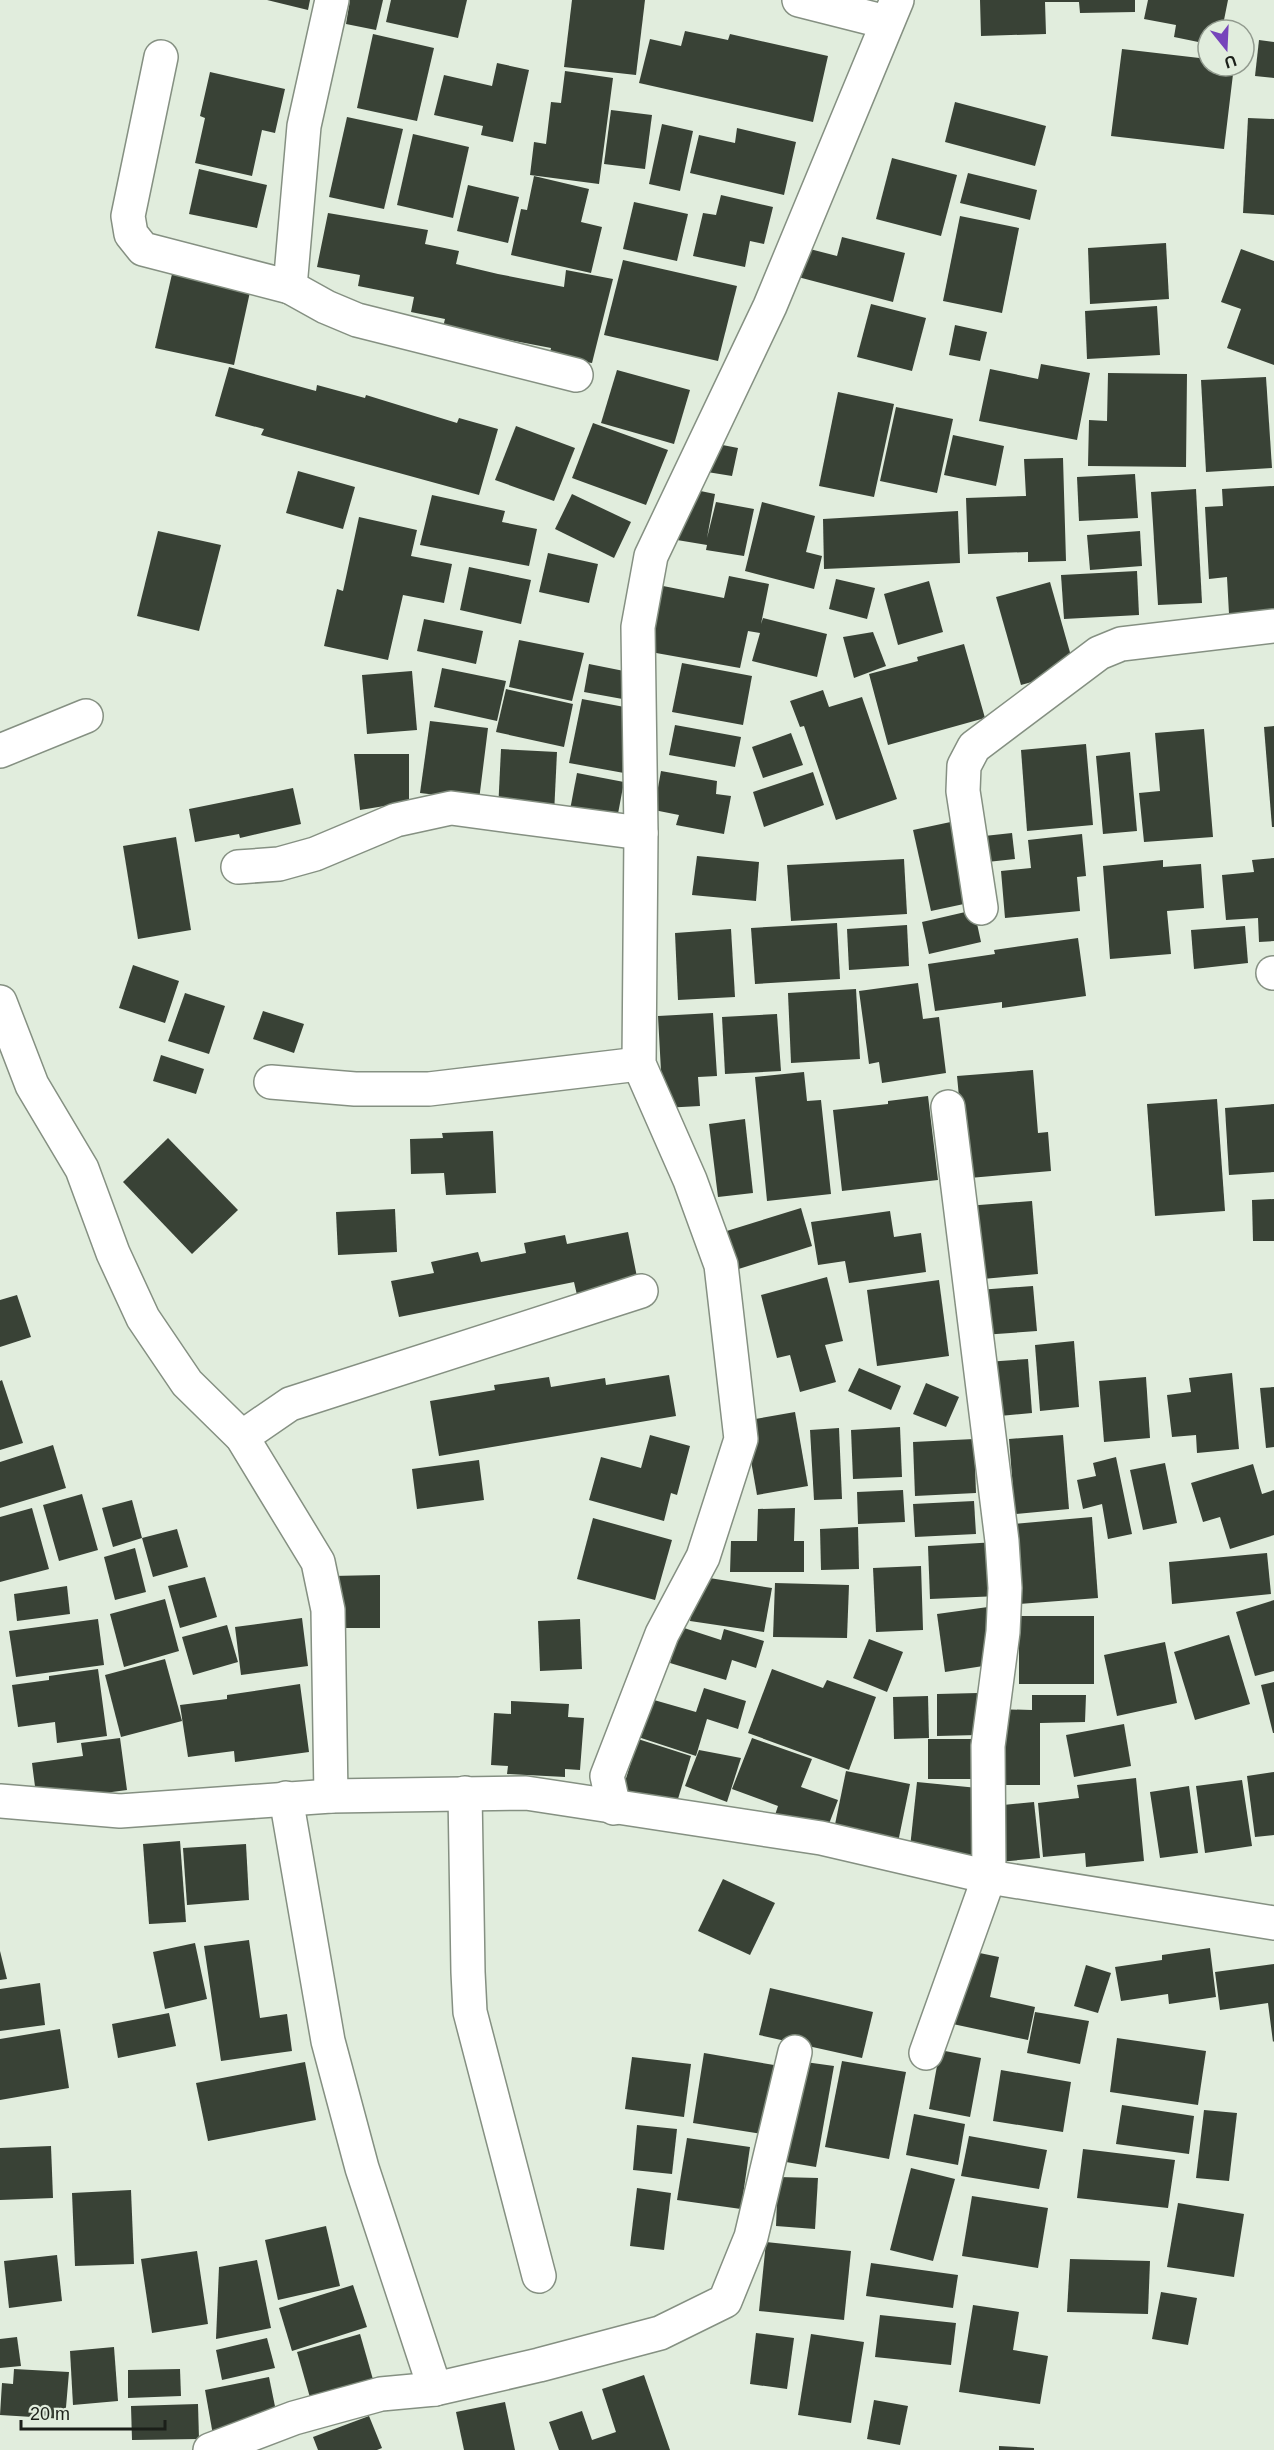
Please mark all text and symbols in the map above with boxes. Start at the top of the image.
north arrow [1196,18,1256,78]
text: U [1222,52,1239,72]
scale bar [21,2393,165,2431]
text: 20 m [30,2404,70,2424]

